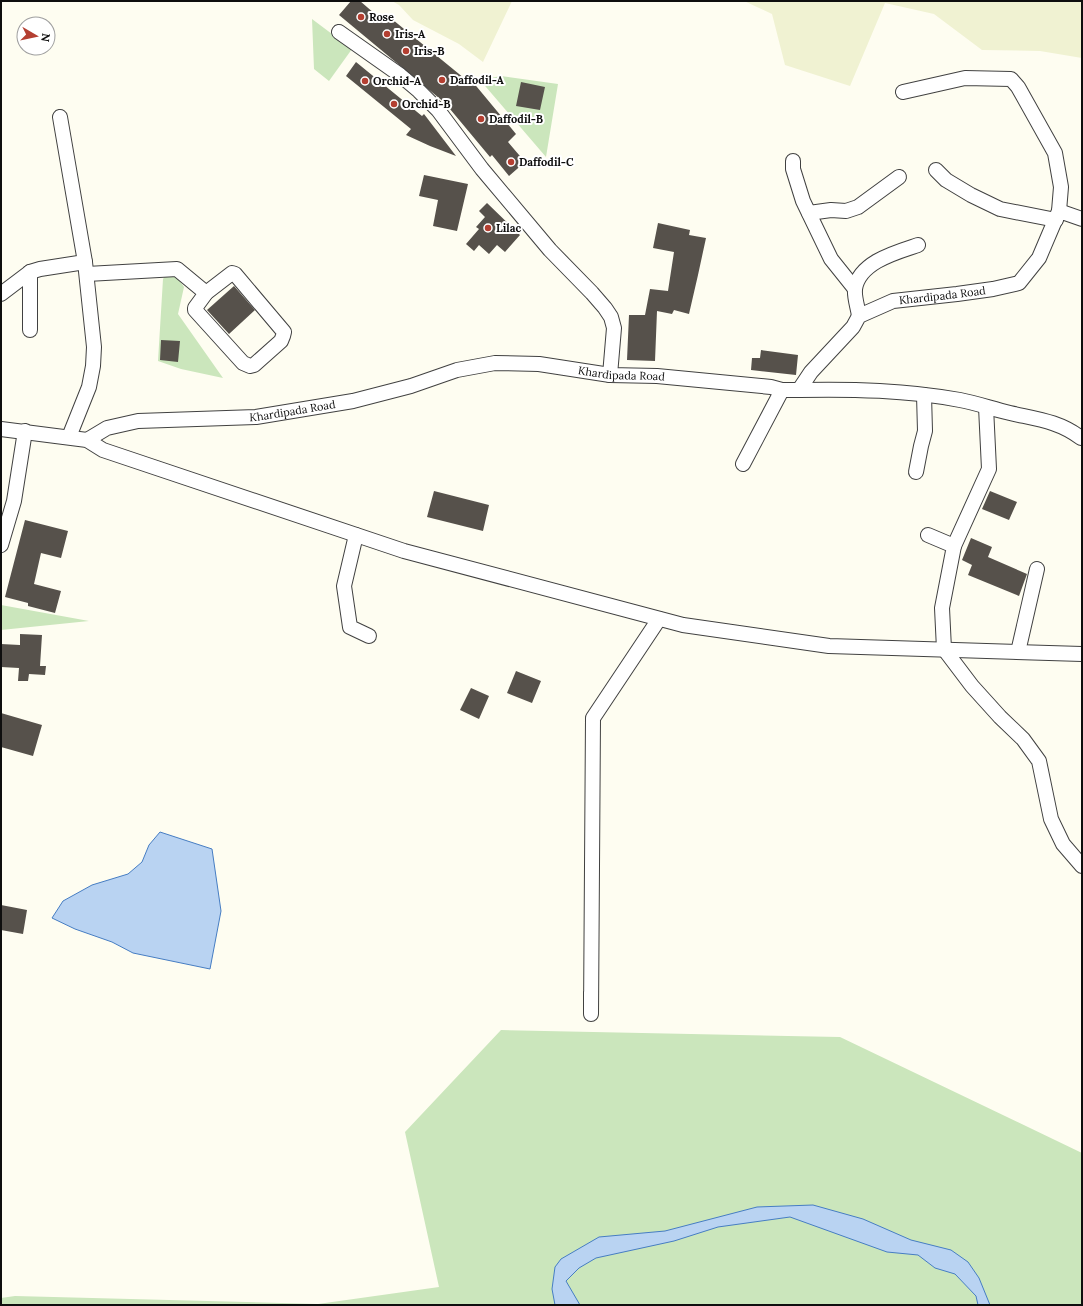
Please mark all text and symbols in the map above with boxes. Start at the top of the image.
place label: Rose [369,10,394,24]
marker: Rose [356,12,366,22]
north arrow [16,16,56,56]
place label: Iris-A [395,27,426,41]
marker: Iris-A [382,29,392,39]
text: N [38,32,53,43]
place label: Iris-B [414,44,445,58]
marker: Iris-B [401,46,411,56]
place label: Daffodil-A [450,73,505,87]
place label: Orchid-A [373,74,422,88]
marker: Daffodil-A [437,75,447,85]
marker: Orchid-A [360,76,370,86]
place label: Orchid-B [402,97,450,111]
marker: Orchid-B [389,99,399,109]
place label: Daffodil-B [489,112,543,126]
marker: Daffodil-B [476,114,486,124]
place label: Daffodil-C [519,155,574,169]
marker: Daffodil-C [506,157,516,167]
place label: Lilac [496,221,521,235]
marker: Lilac [483,223,493,233]
street label: Khardipada Road [898,283,987,307]
street label: Khardipada Road [577,363,666,384]
street label: Khardipada Road [249,397,337,424]

